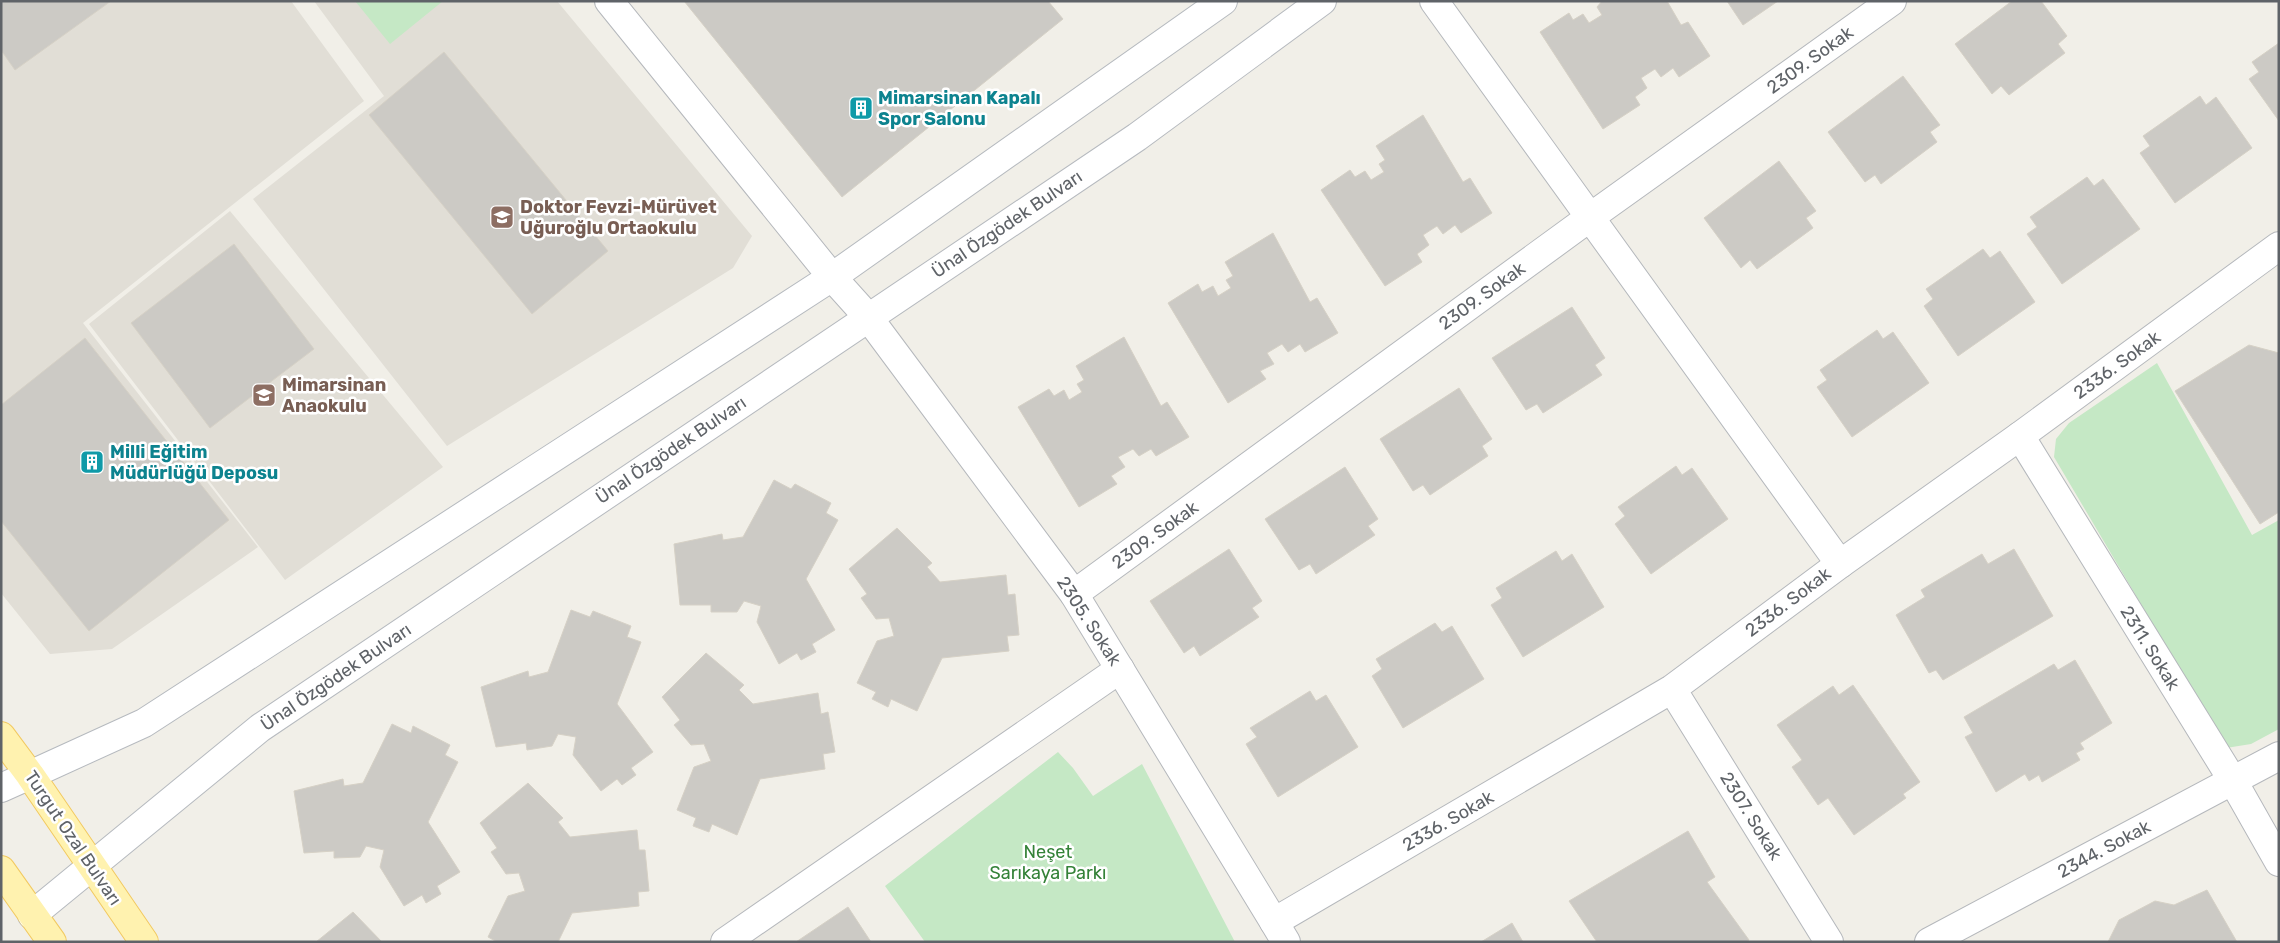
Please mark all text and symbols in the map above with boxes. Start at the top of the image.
street label: 2309. Sokak [1763,21,1858,99]
place label: Mimarsinan Kapalı Spor Salonu [878,87,1041,130]
building icon: Mimarsinan Kapalı Spor Salonu [848,95,874,121]
street label: Ünal Özgödek Bulvarı [928,165,1086,283]
place label: Doktor Fevzi-Mürüvet Uğuroğlu Ortaokulu [520,196,717,239]
school or university icon: Doktor Fevzi-Mürüvet Uğuroğlu Ortaokulu [489,204,515,230]
street label: 2309. Sokak [1435,257,1530,335]
street label: 2336. Sokak [2069,326,2165,404]
place label: Mimarsinan Anaokulu [282,374,386,417]
school or university icon: Mimarsinan Anaokulu [251,382,277,408]
street label: Ünal Özgödek Bulvarı [592,391,750,509]
place label: Milli Eğitim Müdürlüğü Deposu [110,441,278,484]
building icon: Milli Eğitim Müdürlüğü Deposu [79,449,105,475]
street label: 2309. Sokak [1108,496,1203,574]
street label: 2336. Sokak [1741,562,1836,641]
street label: 2305. Sokak [1052,572,1126,670]
street label: 2311. Sokak [2115,602,2185,695]
street label: Ünal Özgödek Bulvarı [257,618,415,736]
street label: Turgut Ozal Bulvarı [20,767,126,909]
street label: 2307. Sokak [1715,768,1787,865]
street label: 2336. Sokak [1398,786,1498,856]
street label: 2344. Sokak [2054,815,2155,883]
park label: Neşet Sarıkaya Parkı [990,841,1106,884]

